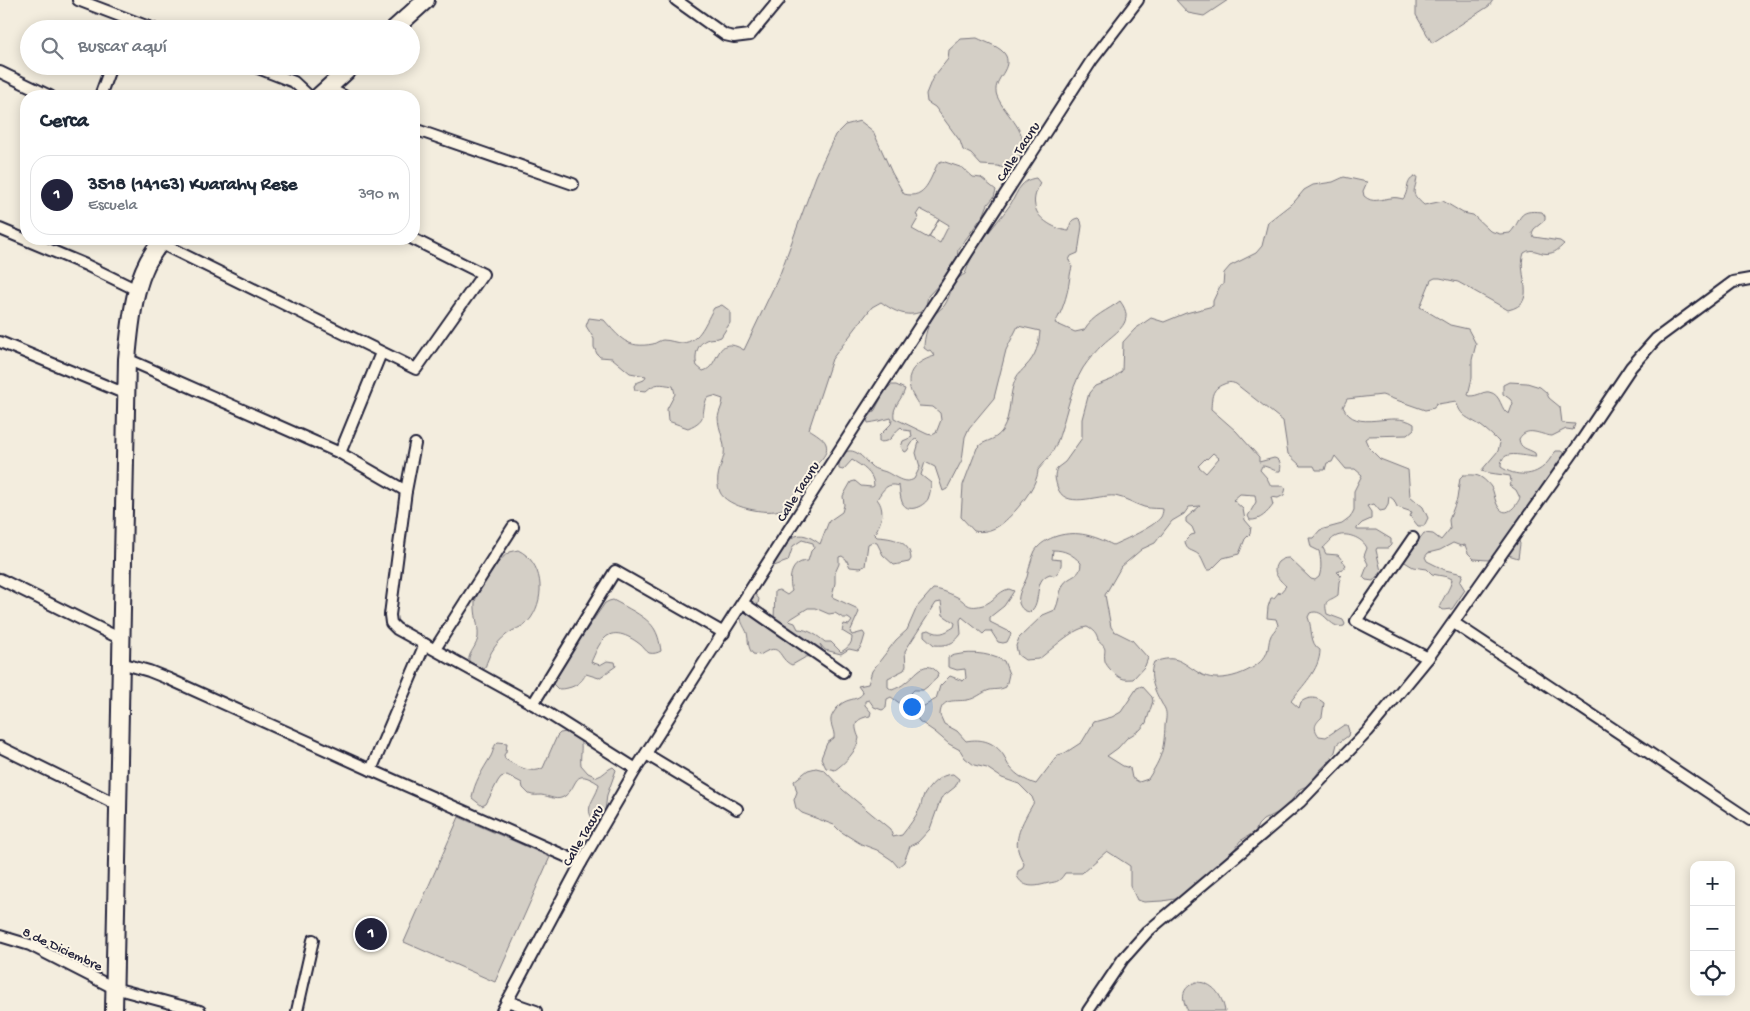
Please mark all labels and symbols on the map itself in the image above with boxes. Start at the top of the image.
street label: Calle Tacuru [993,119,1045,186]
street label: Calle Tacuru [774,459,825,526]
your location [899,694,925,720]
street label: Calle Tacuru [560,802,609,870]
pin: 1 [355,915,387,953]
street label: 8 de Diciembre [19,924,105,977]

